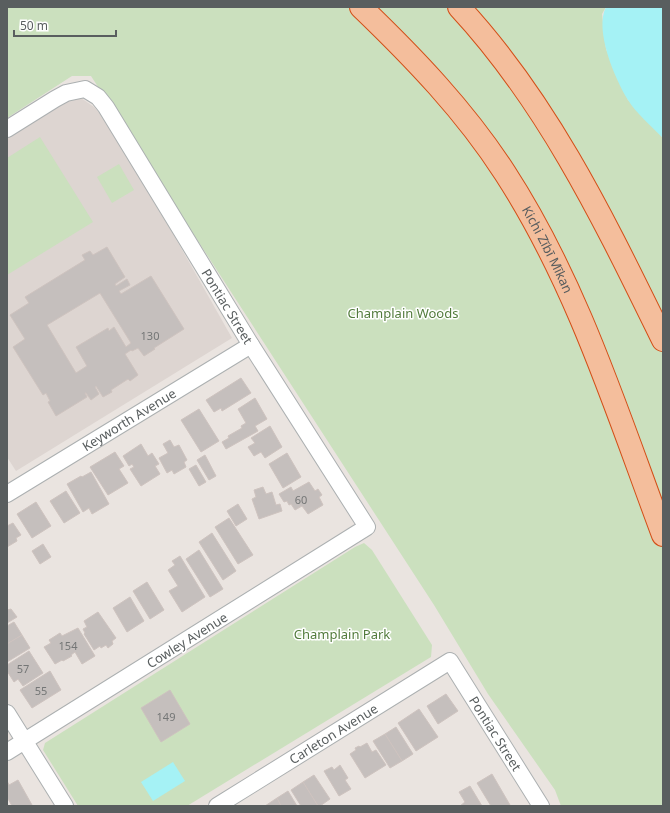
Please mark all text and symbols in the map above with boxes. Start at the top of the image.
scale bar [14,12,116,38]
text: 50 m [20,17,48,34]
street label: Kichi Zībī Mīkan [518,203,577,296]
street label: Pontiac Street [198,265,257,348]
park label: Champlain Woods [348,304,458,322]
house number: 130 [141,328,159,343]
street label: Keyworth Avenue [79,384,179,455]
house number: 60 [295,492,307,507]
street label: Cowley Avenue [143,608,231,672]
park label: Champlain Park [294,625,390,643]
house number: 154 [59,638,78,653]
house number: 57 [17,661,29,676]
house number: 55 [35,683,47,698]
street label: Pontiac Street [465,693,526,775]
street label: Carleton Avenue [286,699,381,768]
house number: 149 [157,709,175,724]

